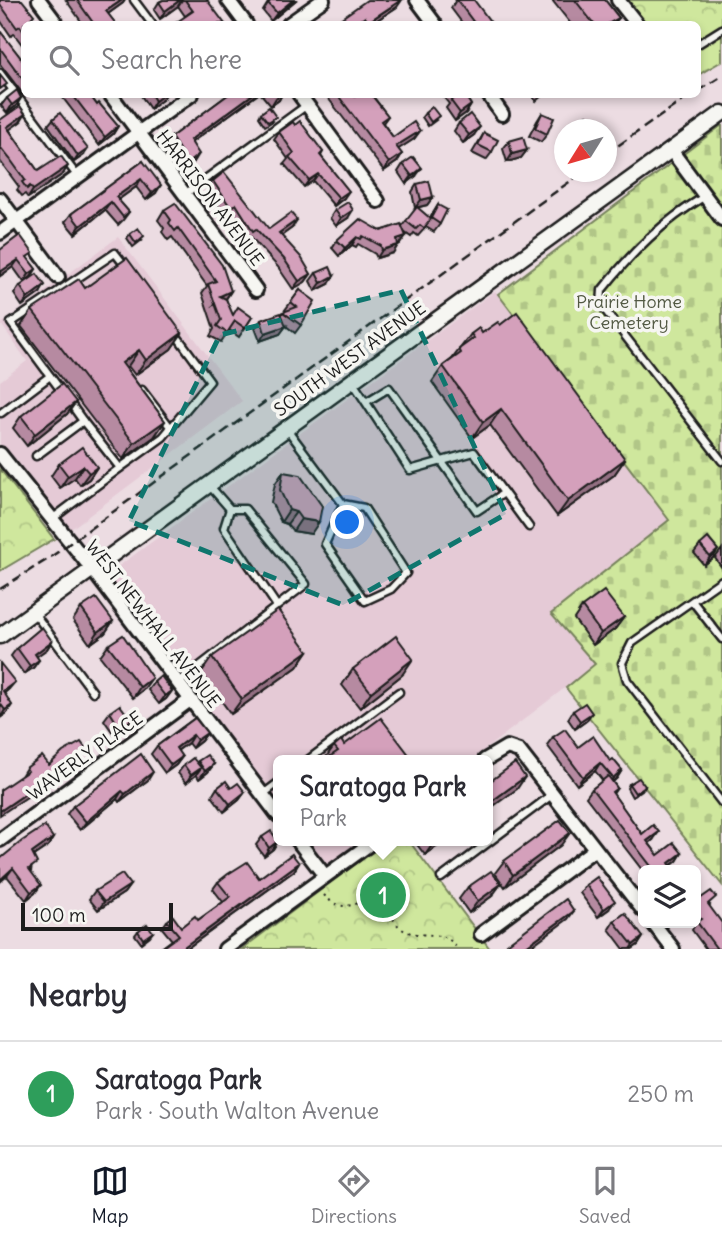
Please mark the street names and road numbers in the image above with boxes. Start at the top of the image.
street label: HARRISON AVENUE [152,125,269,270]
street label: SOUTH WEST AVENUE [270,296,430,421]
street label: WEST NEWHALL AVENUE [81,535,226,712]
street label: WAVERLY PLACE [22,706,147,805]

